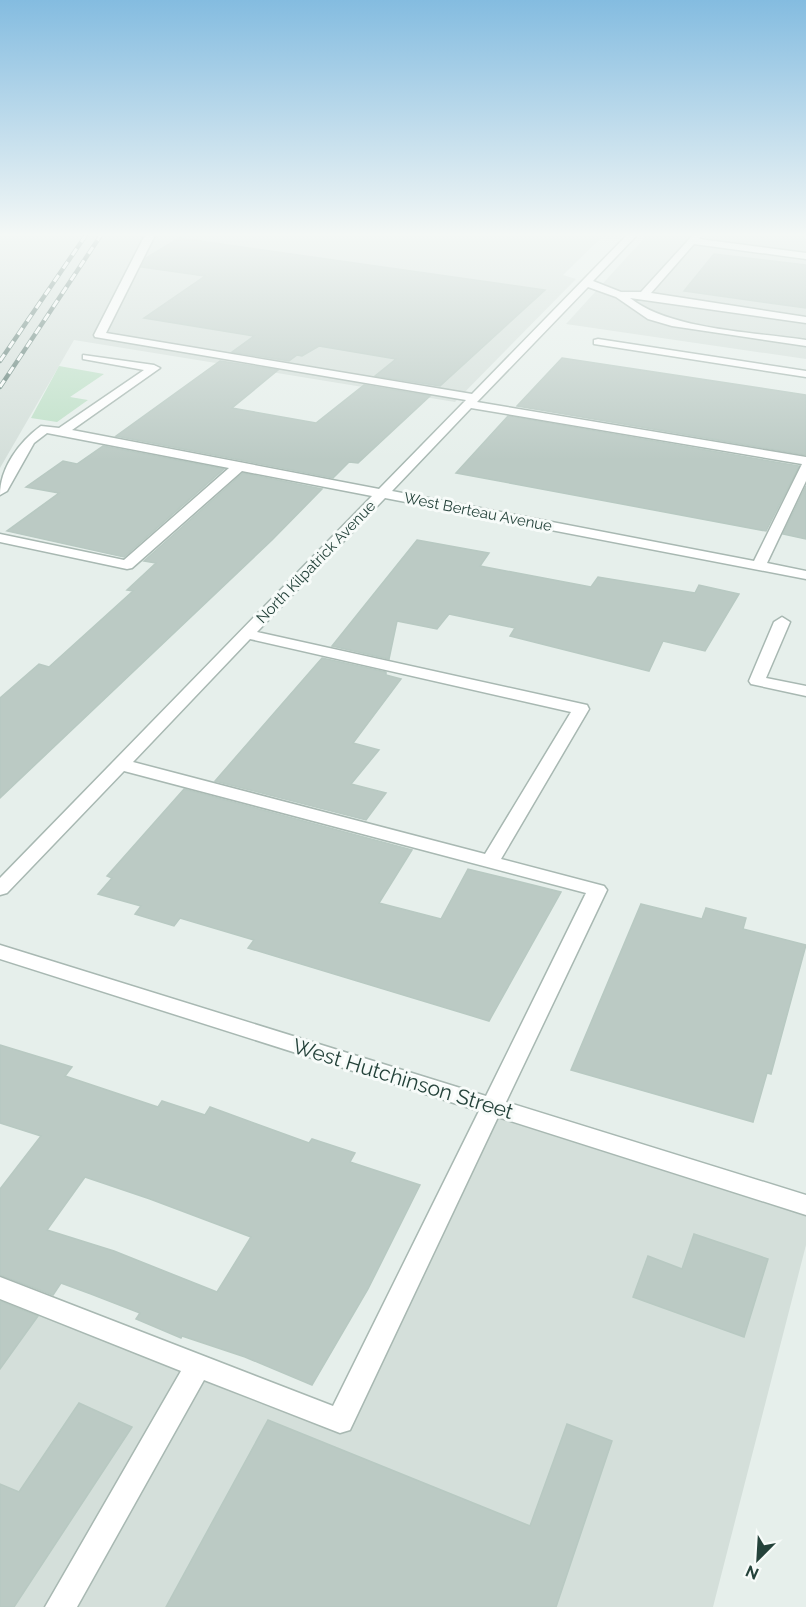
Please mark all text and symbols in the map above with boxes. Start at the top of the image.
street label: West Berteau Avenue [402,489,554,535]
street label: North Kilpatrick Avenue [253,497,379,627]
street label: West Hutchinson Street [290,1033,516,1124]
north arrow [728,1529,788,1589]
text: N [743,1561,762,1583]

